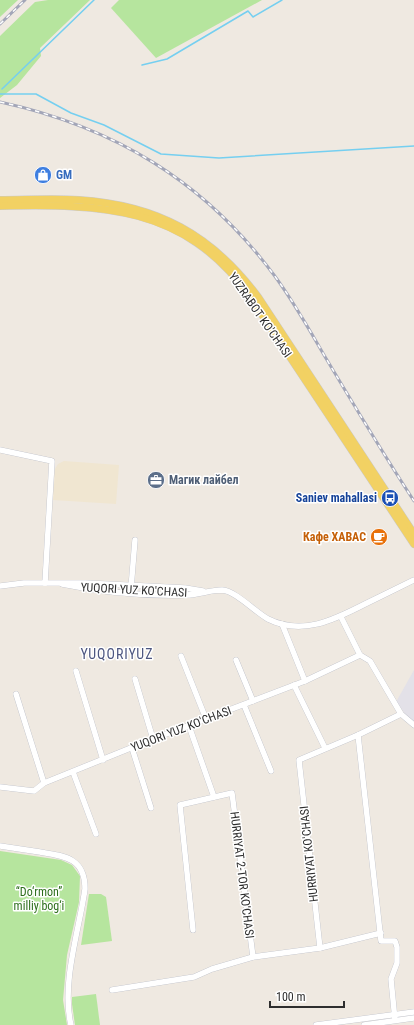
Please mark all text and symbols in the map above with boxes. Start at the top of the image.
shop icon: GM [33,165,53,185]
place label: GM [56,168,72,182]
street label: YUZRABOT KO'CHASI [225,270,295,360]
office icon: Магик лайбел [146,470,166,490]
place label: Магик лайбел [169,473,238,487]
bus stop icon: Saniev mahallasi [380,488,400,508]
place label: Saniev mahallasi [296,491,377,505]
cafe icon: Кафе ХАВАС [369,527,389,547]
place label: Кафе ХАВАС [303,530,366,544]
street label: YUQORI YUZ KO'CHASI [80,580,188,600]
district label: YUQORIYUZ [81,646,154,662]
street label: YUQORI YUZ KO'CHASI [129,703,233,755]
street label: HURRIYAT KO'CHASI [297,805,321,903]
street label: HURRIYAT 2-TOR KO'CHASI [227,811,257,939]
park label: “Do‘rmon” milliy bog‘i [14,885,64,913]
scale bar [270,983,344,1009]
text: 100 m [276,990,306,1004]

